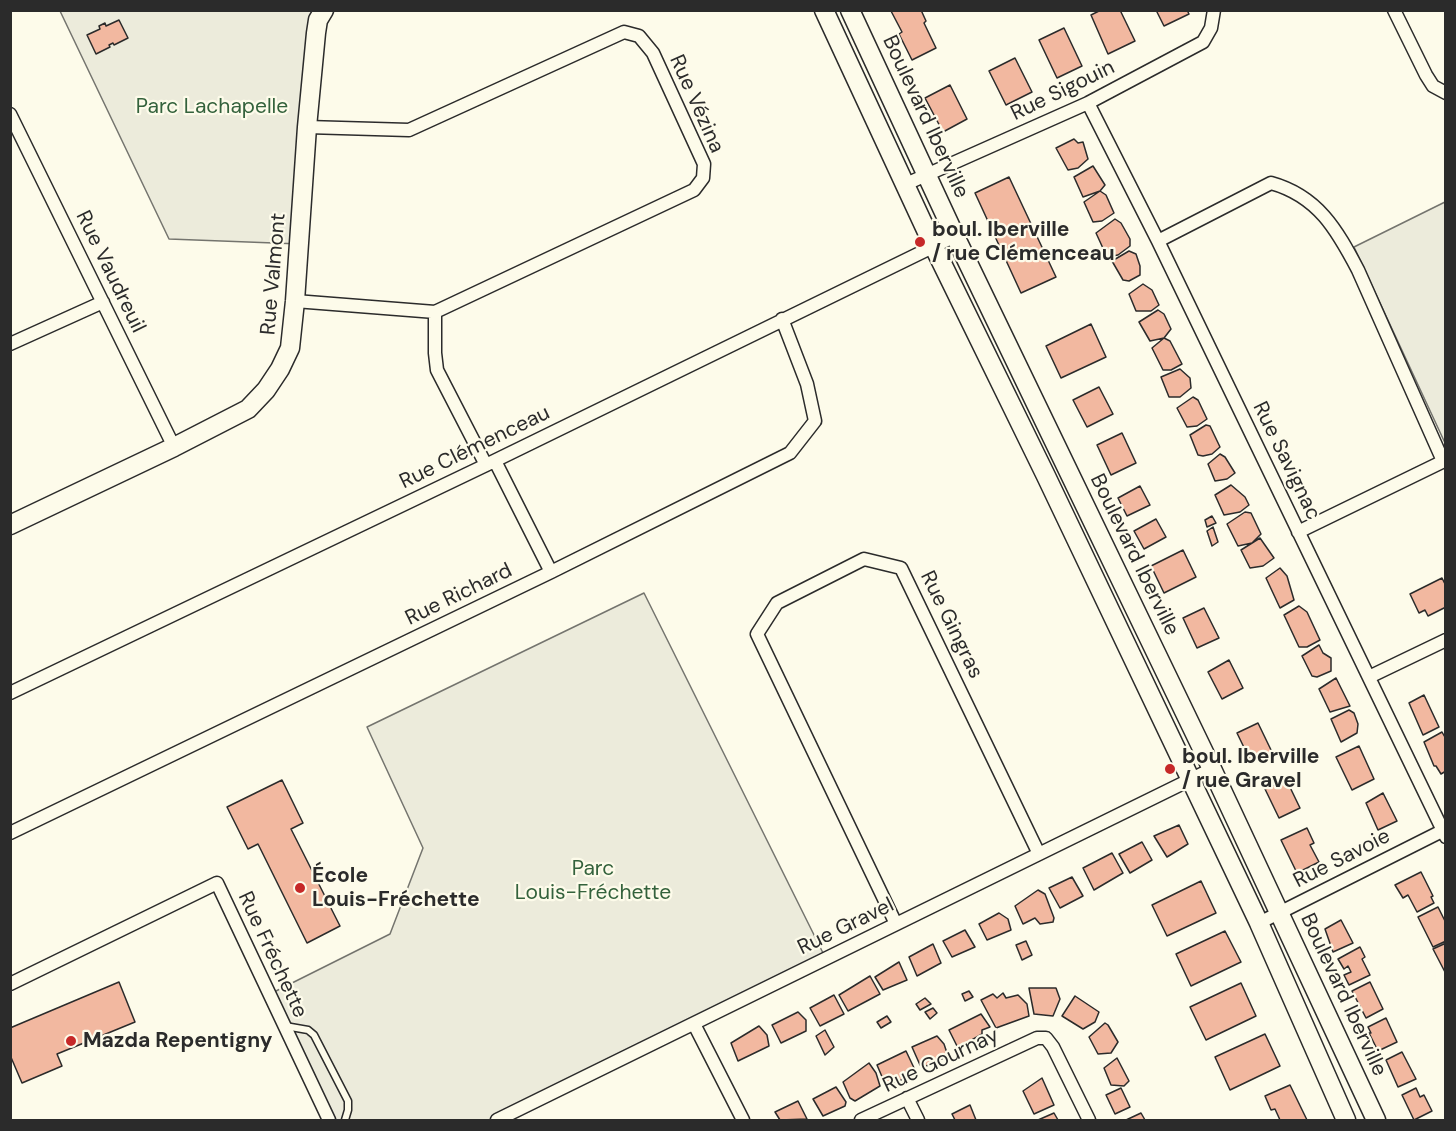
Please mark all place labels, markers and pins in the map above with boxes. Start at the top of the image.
place label: boul. Iberville / rue Clémenceau [932,217,1115,267]
marker: boul. Iberville / rue Clémenceau [913,235,927,249]
place label: boul. Iberville / rue Gravel [1182,744,1320,794]
marker: boul. Iberville / rue Gravel [1163,762,1177,776]
place label: École Louis-Fréchette [312,863,480,913]
marker: École Louis-Fréchette [293,881,307,895]
place label: Mazda Repentigny [83,1028,272,1054]
marker: Mazda Repentigny [64,1034,78,1048]

